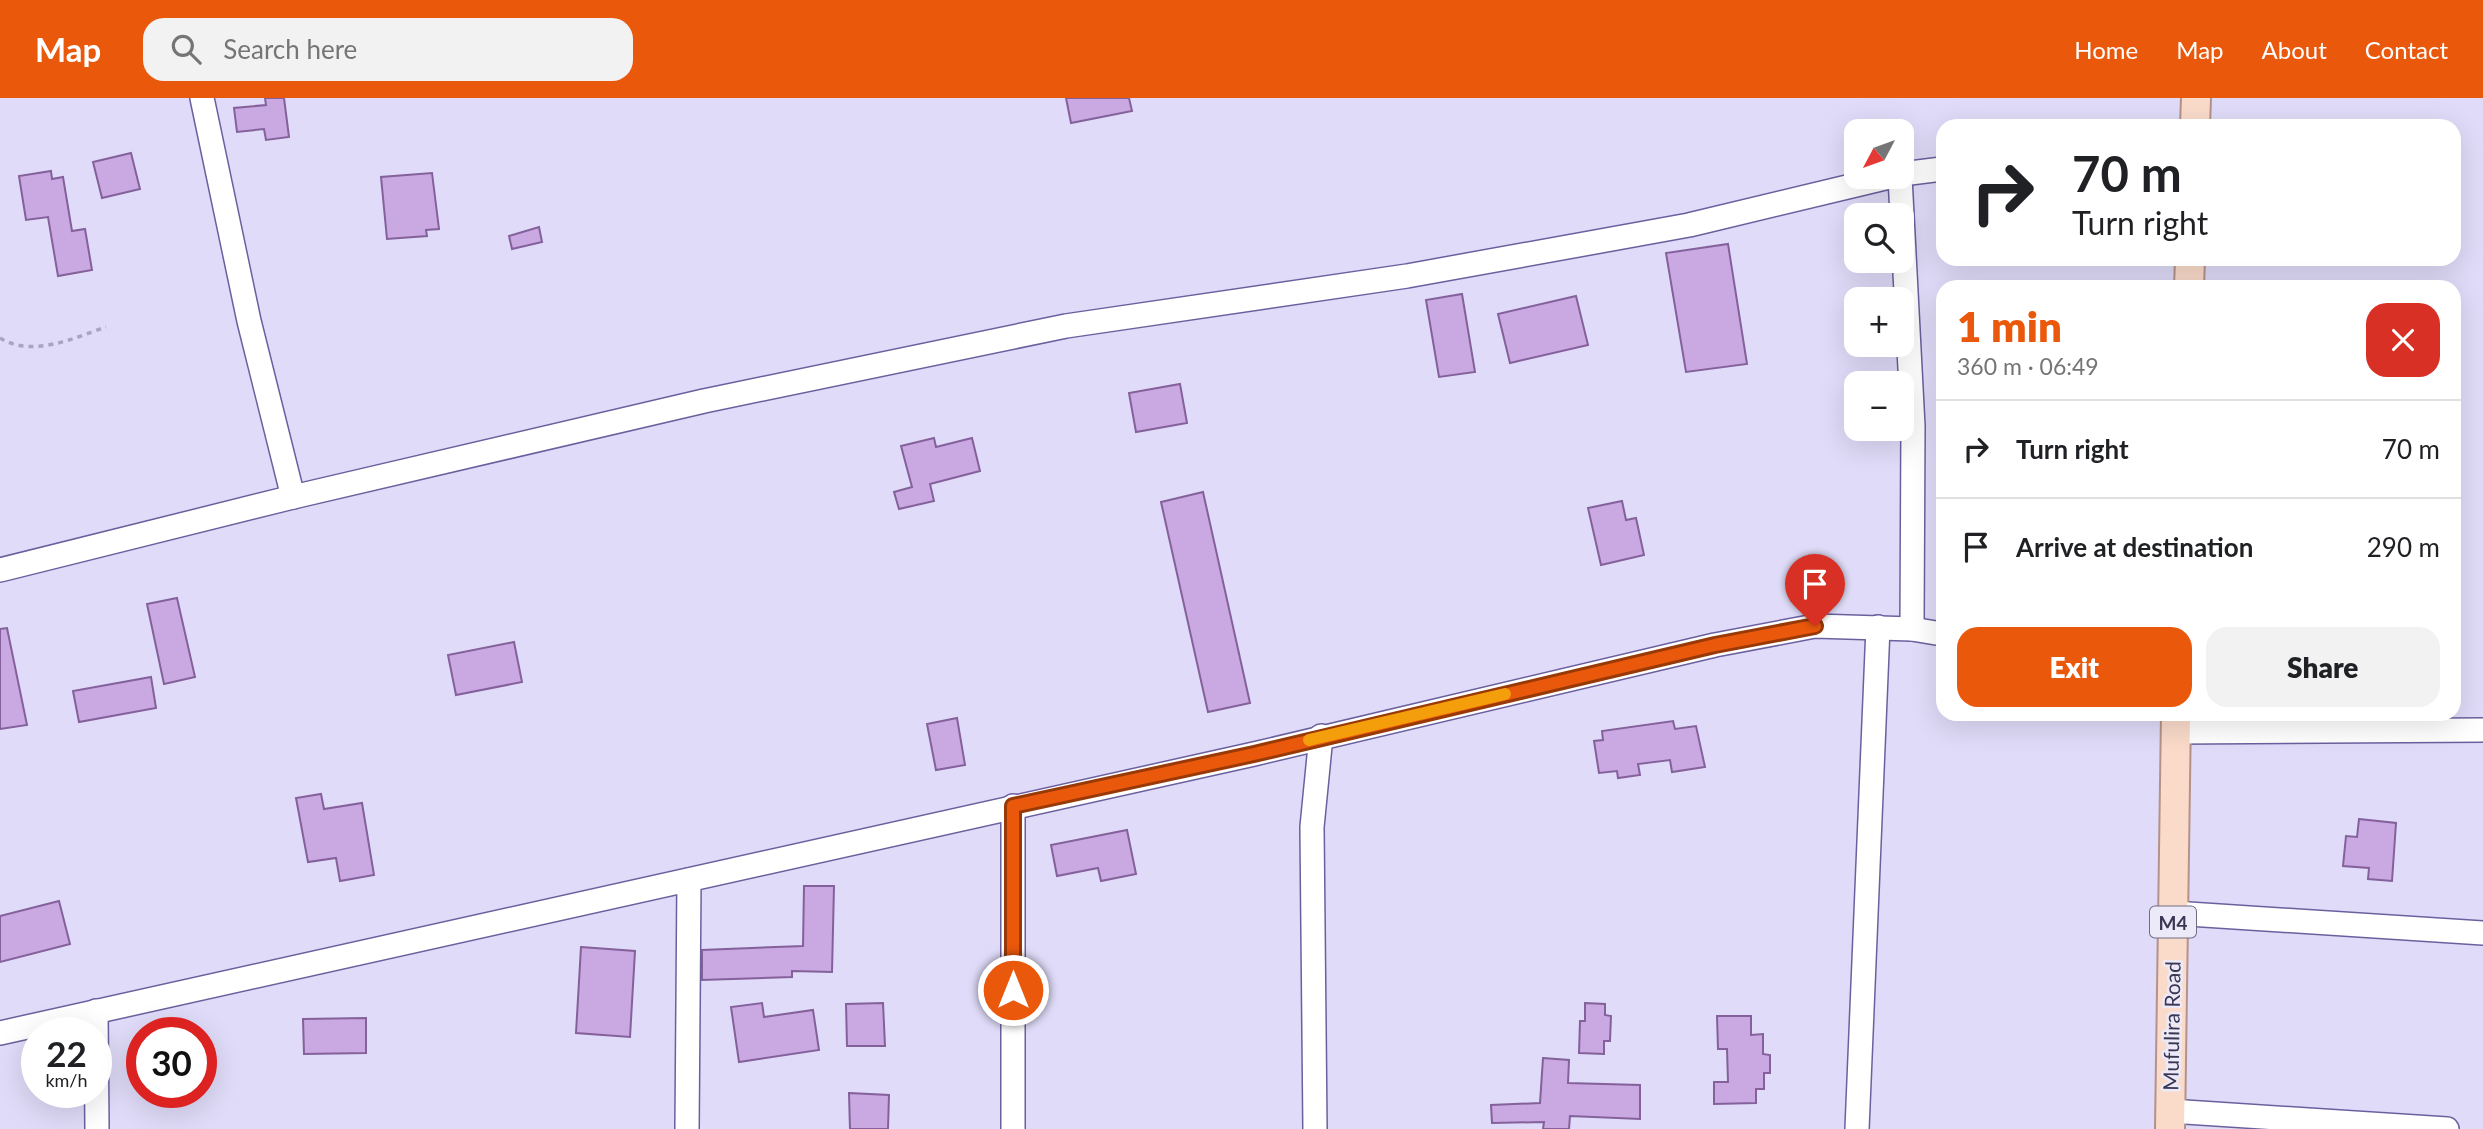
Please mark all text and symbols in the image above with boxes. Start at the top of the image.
search box [143,18,633,81]
text: Map [35,29,101,69]
icon: search [167,30,205,68]
text: Search here [223,33,357,65]
text: Home [2074,35,2138,64]
text: Map [2176,35,2224,64]
text: About [2262,35,2327,64]
text: Contact [2365,35,2448,64]
north arrow [1844,119,1914,189]
map controls [1844,119,1914,441]
text: 70 m [2072,144,2182,202]
icon: right [1957,147,2048,238]
button: search [1844,203,1914,273]
text: Turn right [2072,203,2208,242]
button: + [1844,287,1914,357]
text: 1 min [1957,301,2062,351]
button: close [2366,303,2440,377]
text: 360 m · 06:49 [1957,352,2099,380]
button: − [1844,371,1914,441]
icon: right [1957,430,1995,468]
text: Turn right [2016,433,2129,465]
text: 70 m [2382,433,2440,465]
icon: arrive [1957,528,1995,566]
text: Arrive at destination [2016,531,2253,563]
text: 290 m [2367,531,2440,563]
pin [1785,554,1845,626]
icon: arrive [1796,565,1834,603]
button: Exit [1957,627,2192,707]
button: Share [2206,627,2440,707]
road number: M4 [2150,906,2196,937]
position arrow [976,953,1050,1027]
street label: Mufulira Road [2157,961,2185,1091]
speed limit sign: 30 [126,1017,217,1108]
text: 22 [46,1032,87,1074]
text: km/h [45,1069,88,1091]

